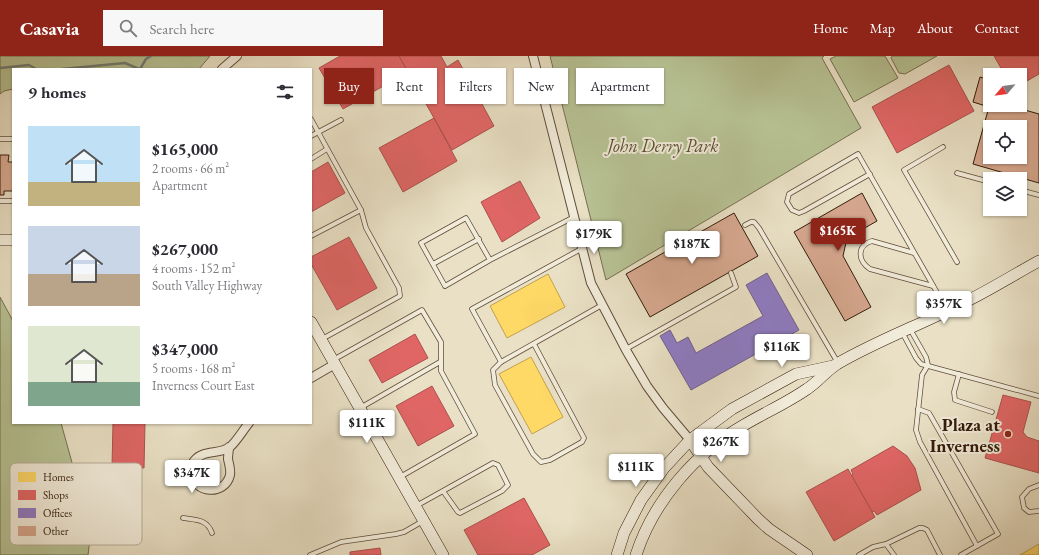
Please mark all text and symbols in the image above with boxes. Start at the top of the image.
search box [103,10,383,46]
text: Casavia [20,16,79,41]
icon: search [117,17,139,39]
text: Search here [149,19,214,38]
text: Home [813,19,848,37]
text: Map [870,19,895,37]
text: About [917,19,953,37]
text: Contact [975,19,1019,37]
chip: Buy [324,68,374,104]
chip: Rent [382,68,437,104]
chip: Filters [445,68,506,104]
chip: New [514,68,568,104]
chip: Apartment [576,68,664,104]
north arrow [983,68,1027,112]
map controls [983,68,1027,216]
text: 9 homes [28,81,86,103]
icon: filters [274,81,296,103]
button: locate [983,120,1027,164]
park label: John Derry Park [604,134,718,158]
text: $165,000 [152,138,218,160]
icon: home [60,142,108,190]
text: 2 rooms · 66 m² [152,160,229,177]
button: layers [983,172,1027,216]
text: Apartment [152,177,207,194]
pin: $165K [810,218,866,252]
pin: $179K [566,221,622,255]
text: $165K [820,222,856,239]
text: $179K [576,225,612,242]
pin: $187K [664,231,720,265]
text: $187K [674,235,710,252]
text: $267,000 [152,238,218,260]
icon: home [60,242,108,290]
text: 4 rooms · 152 m² [152,260,236,277]
text: South Valley Highway [152,277,262,294]
pin: $357K [916,291,972,325]
text: $357K [926,295,962,312]
pin: $116K [754,334,810,368]
text: $347,000 [152,338,218,360]
text: $116K [764,338,800,355]
icon: home [60,342,108,390]
text: 5 rooms · 168 m² [152,360,236,377]
text: Inverness Court East [152,377,255,394]
pin: $111K [339,410,395,444]
place label: Plaza at Inverness [930,413,1000,457]
text: $111K [349,414,385,431]
pin: $267K [693,429,749,463]
marker: Plaza at Inverness [1003,429,1013,439]
text: $267K [703,433,739,450]
pin: $111K [608,454,664,488]
text: $111K [618,458,654,475]
pin: $347K [164,460,220,494]
legend [10,463,142,545]
text: $347K [174,464,210,481]
text: Homes [43,470,74,484]
text: Shops [43,488,69,502]
text: Offices [43,506,72,520]
text: Other [43,524,69,538]

